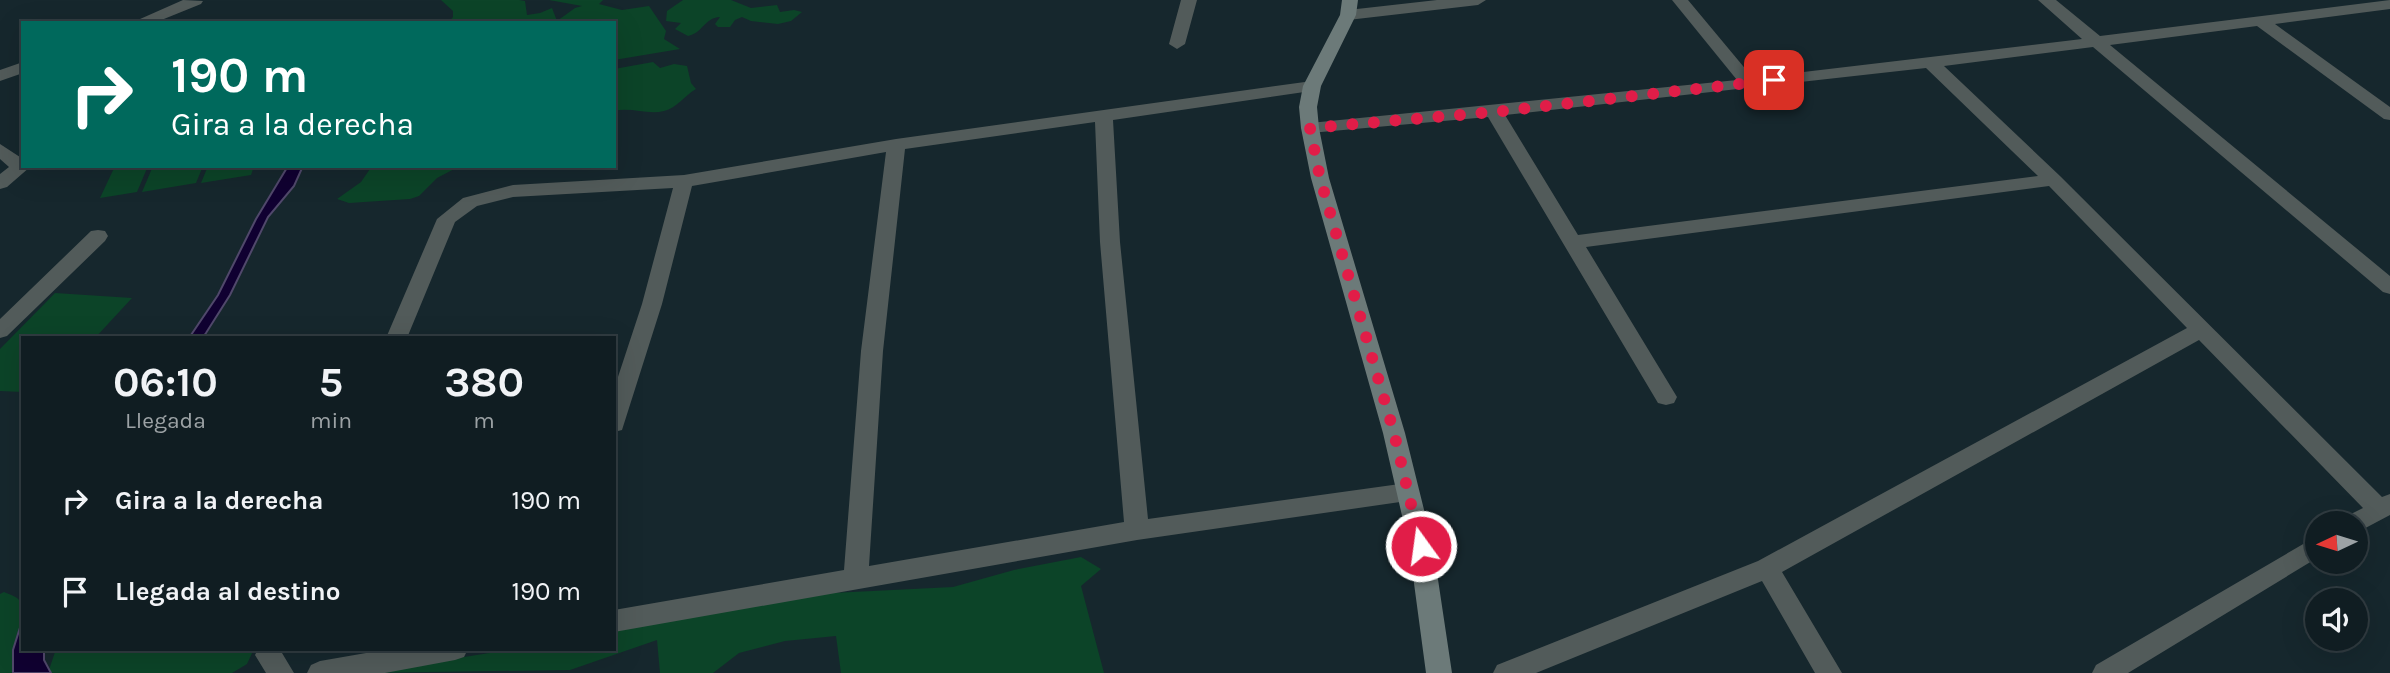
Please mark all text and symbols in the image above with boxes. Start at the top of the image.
text: 190 m [171,47,308,104]
icon: right [56,49,147,140]
pin [1744,50,1804,110]
icon: arrive [1755,61,1793,99]
text: Gira a la derecha [171,106,414,143]
text: 06:10 [113,357,218,407]
text: 5 [319,357,343,407]
text: 380 [444,357,524,407]
text: Llegada [125,407,206,434]
text: min [310,407,352,434]
text: m [473,407,495,434]
icon: right [56,482,94,520]
text: Gira a la derecha [115,485,324,516]
text: 190 m [511,485,581,516]
position arrow [1384,509,1458,583]
north arrow [2305,511,2368,574]
map controls [2305,511,2368,651]
icon: arrive [56,573,94,611]
text: Llegada al destino [115,576,341,607]
text: 190 m [511,576,581,607]
button: sound [2305,588,2368,651]

